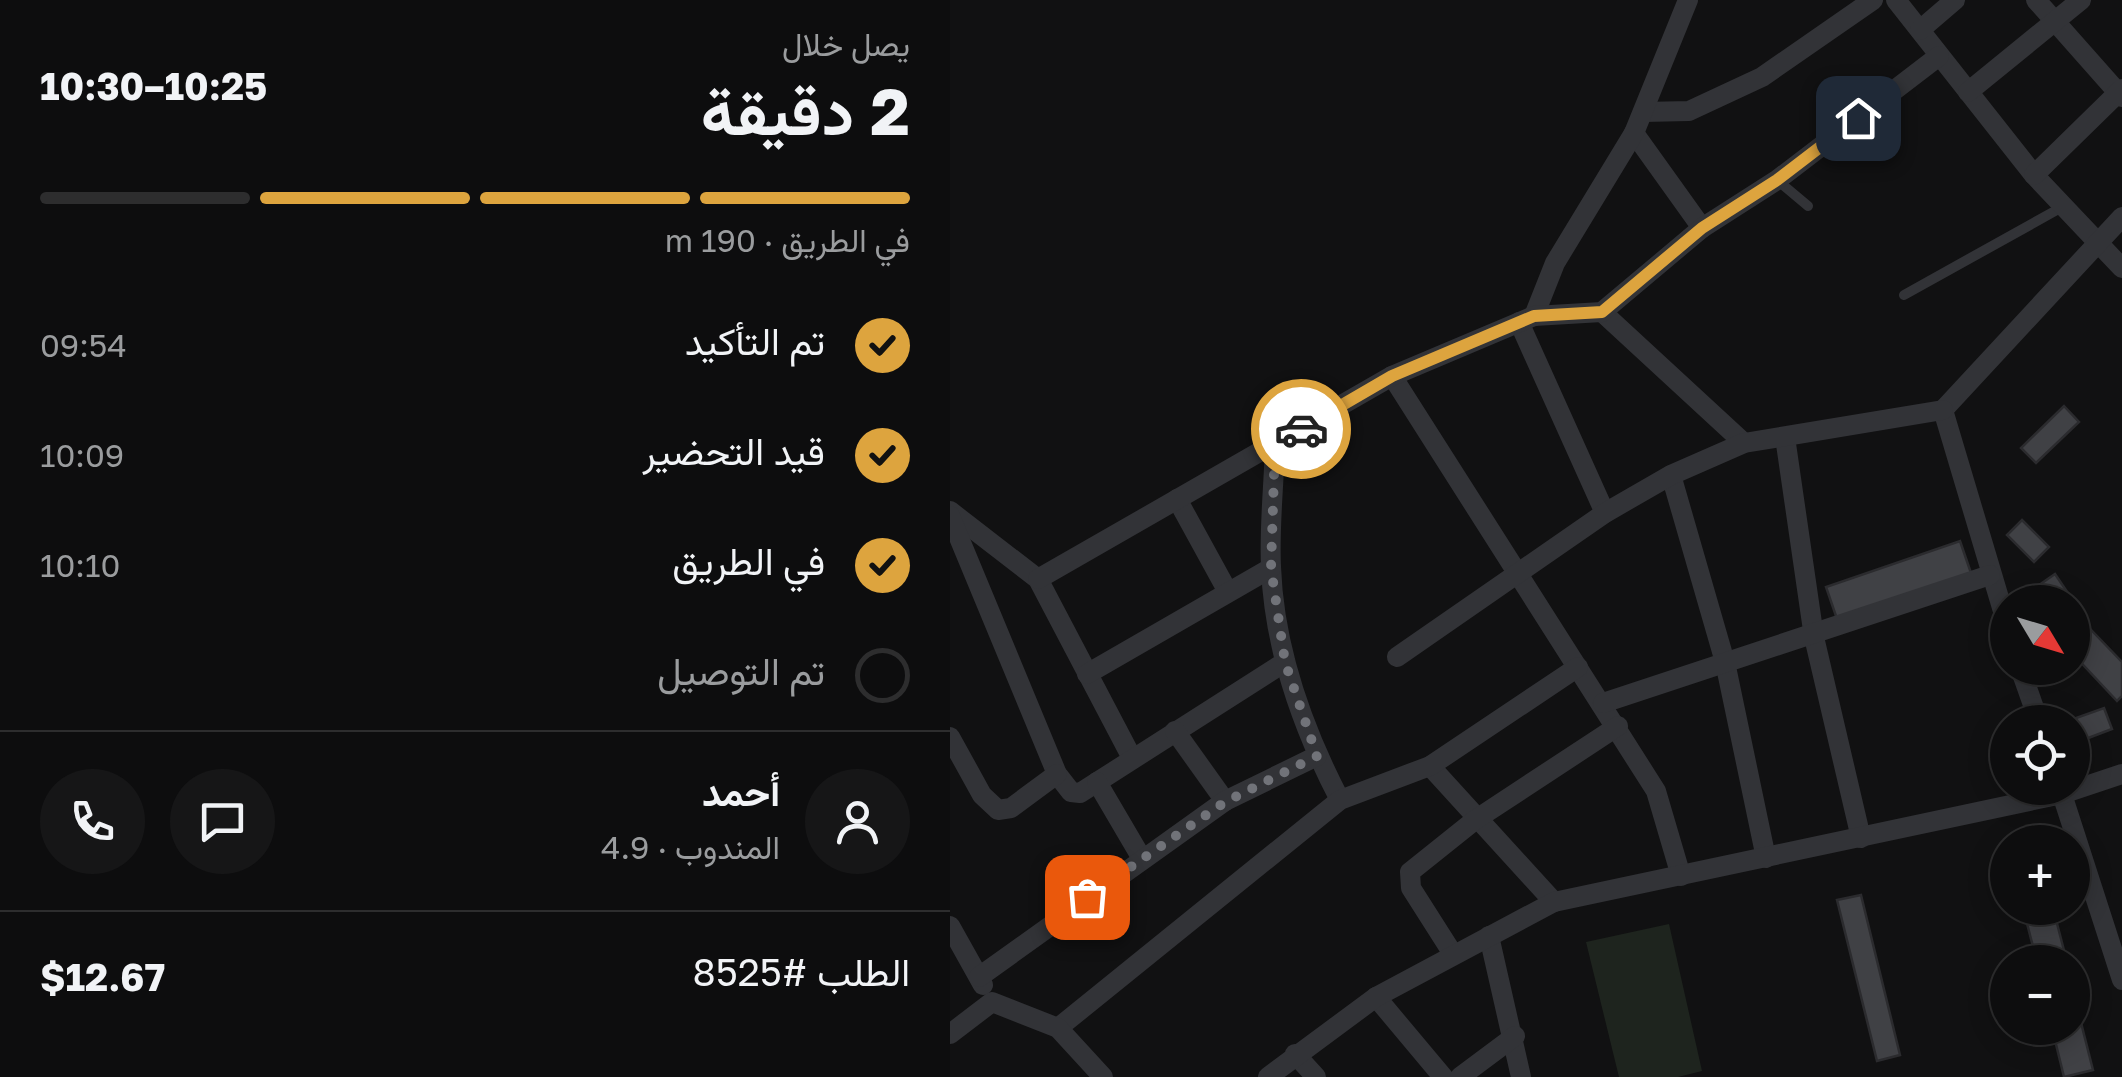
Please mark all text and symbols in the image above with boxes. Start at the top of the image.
text: يصل خلال [782,25,910,63]
text: 10:25–10:30 [40,63,267,108]
text: 2 دقيقة [701,71,910,149]
pin [1816,76,1901,161]
icon: home [1831,91,1886,146]
text: في الطريق · 190 m [665,221,910,259]
text: تم التأكيد [685,318,825,363]
icon: check [855,318,910,373]
text: 09:54 [40,326,127,364]
courier [1251,379,1351,479]
icon: car [1274,402,1329,457]
text: قيد التحضير [642,428,825,473]
icon: check [855,428,910,483]
text: 10:09 [40,436,124,474]
text: في الطريق [672,538,825,583]
icon: check [855,538,910,593]
text: 10:10 [40,546,120,584]
north arrow [1990,585,2090,685]
map controls [1990,585,2090,1045]
text: تم التوصيل [657,648,825,693]
button: locate [1990,705,2090,805]
button: phone [40,769,145,874]
button: chat [170,769,275,874]
text: أحمد [702,769,780,814]
button: person [805,769,910,874]
button: + [1990,825,2090,925]
text: المندوب · 4.9 [601,828,780,866]
pin [1045,855,1130,940]
icon: bag [1060,870,1115,925]
button: − [1990,945,2090,1045]
text: الطلب #8525 [693,949,910,994]
text: $12.67 [40,954,165,999]

